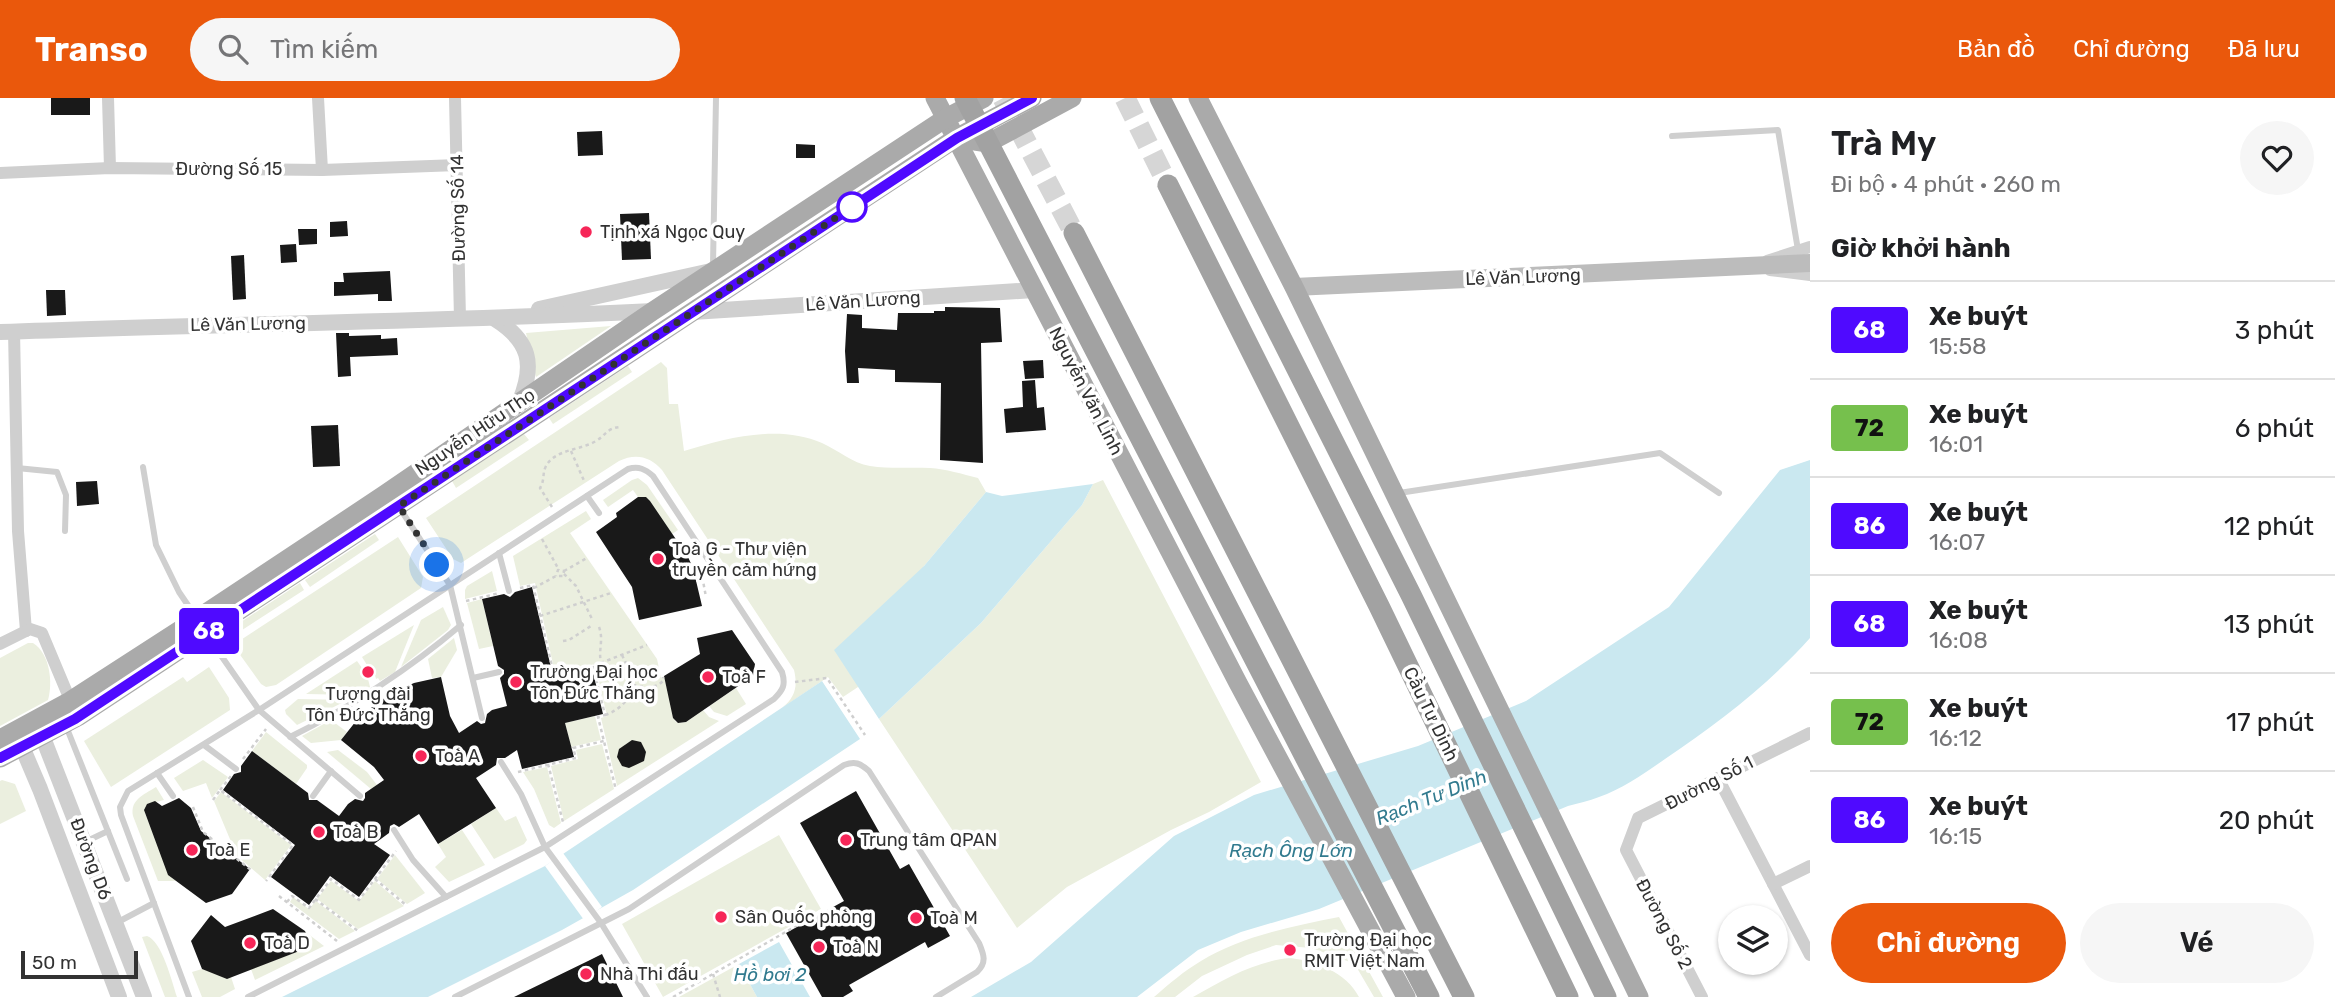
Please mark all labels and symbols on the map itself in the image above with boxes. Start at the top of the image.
street label: Đường Số 14 [445,154,470,262]
street label: Đường Số 15 [176,157,282,180]
unlabelled marker [837,192,867,222]
place label: Tịnh xá Ngọc Quy [600,221,745,243]
marker: Tịnh xá Ngọc Quy [578,224,594,240]
street label: Lê Văn Lương [1465,264,1581,290]
street label: Lê Văn Lương [805,286,921,316]
street label: Lê Văn Lương [190,312,306,336]
street label: Nguyễn Văn Linh [1044,323,1129,459]
street label: Nguyễn Hữu Thọ [410,383,539,480]
place label: Toà G - Thư viện truyền cảm hứng [672,538,817,581]
your location [419,547,454,582]
marker: Toà G - Thư viện truyền cảm hứng [650,551,666,567]
line badge: 68 [178,608,241,654]
place label: Trường Đại học Tôn Đức Thắng [530,661,658,704]
street label: Cầu Tư Dinh [1399,663,1464,765]
marker: Tượng đài Tôn Đức Thắng [360,664,376,680]
place label: Toà F [722,666,766,688]
marker: Toà F [700,669,716,685]
marker: Trường Đại học Tôn Đức Thắng [508,674,524,690]
place label: Tượng đài Tôn Đức Thắng [305,683,431,726]
place label: Toà A [435,745,480,767]
marker: Toà A [413,748,429,764]
street label: Đường Số 1 [1661,751,1757,815]
water label: Rạch Tư Dinh [1372,765,1490,830]
street label: Đường D6 [65,815,117,903]
place label: Toà B [333,821,378,843]
marker: Toà B [311,824,327,840]
place label: Trung tâm QPAN [860,829,997,851]
marker: Trung tâm QPAN [838,832,854,848]
place label: Toà E [206,839,250,861]
water label: Rạch Ông Lớn [1229,839,1353,862]
marker: Toà E [184,842,200,858]
street label: Đường Số 2 [1631,875,1698,973]
place label: Sân Quốc phòng [735,905,873,928]
place label: Toà M [930,907,978,929]
marker: Sân Quốc phòng [713,909,729,925]
marker: Toà M [908,910,924,926]
place label: Trường Đại học RMIT Việt Nam [1304,929,1432,972]
place label: Toà D [264,932,310,954]
marker: Toà D [242,935,258,951]
place label: Toà N [833,936,879,958]
marker: Toà N [811,939,827,955]
marker: Trường Đại học RMIT Việt Nam [1282,942,1298,958]
scale bar [21,948,138,980]
place label: Nhà Thi đấu [600,962,699,985]
water label: Hồ bơi 2 [734,963,807,986]
marker: Nhà Thi đấu [578,966,594,982]

